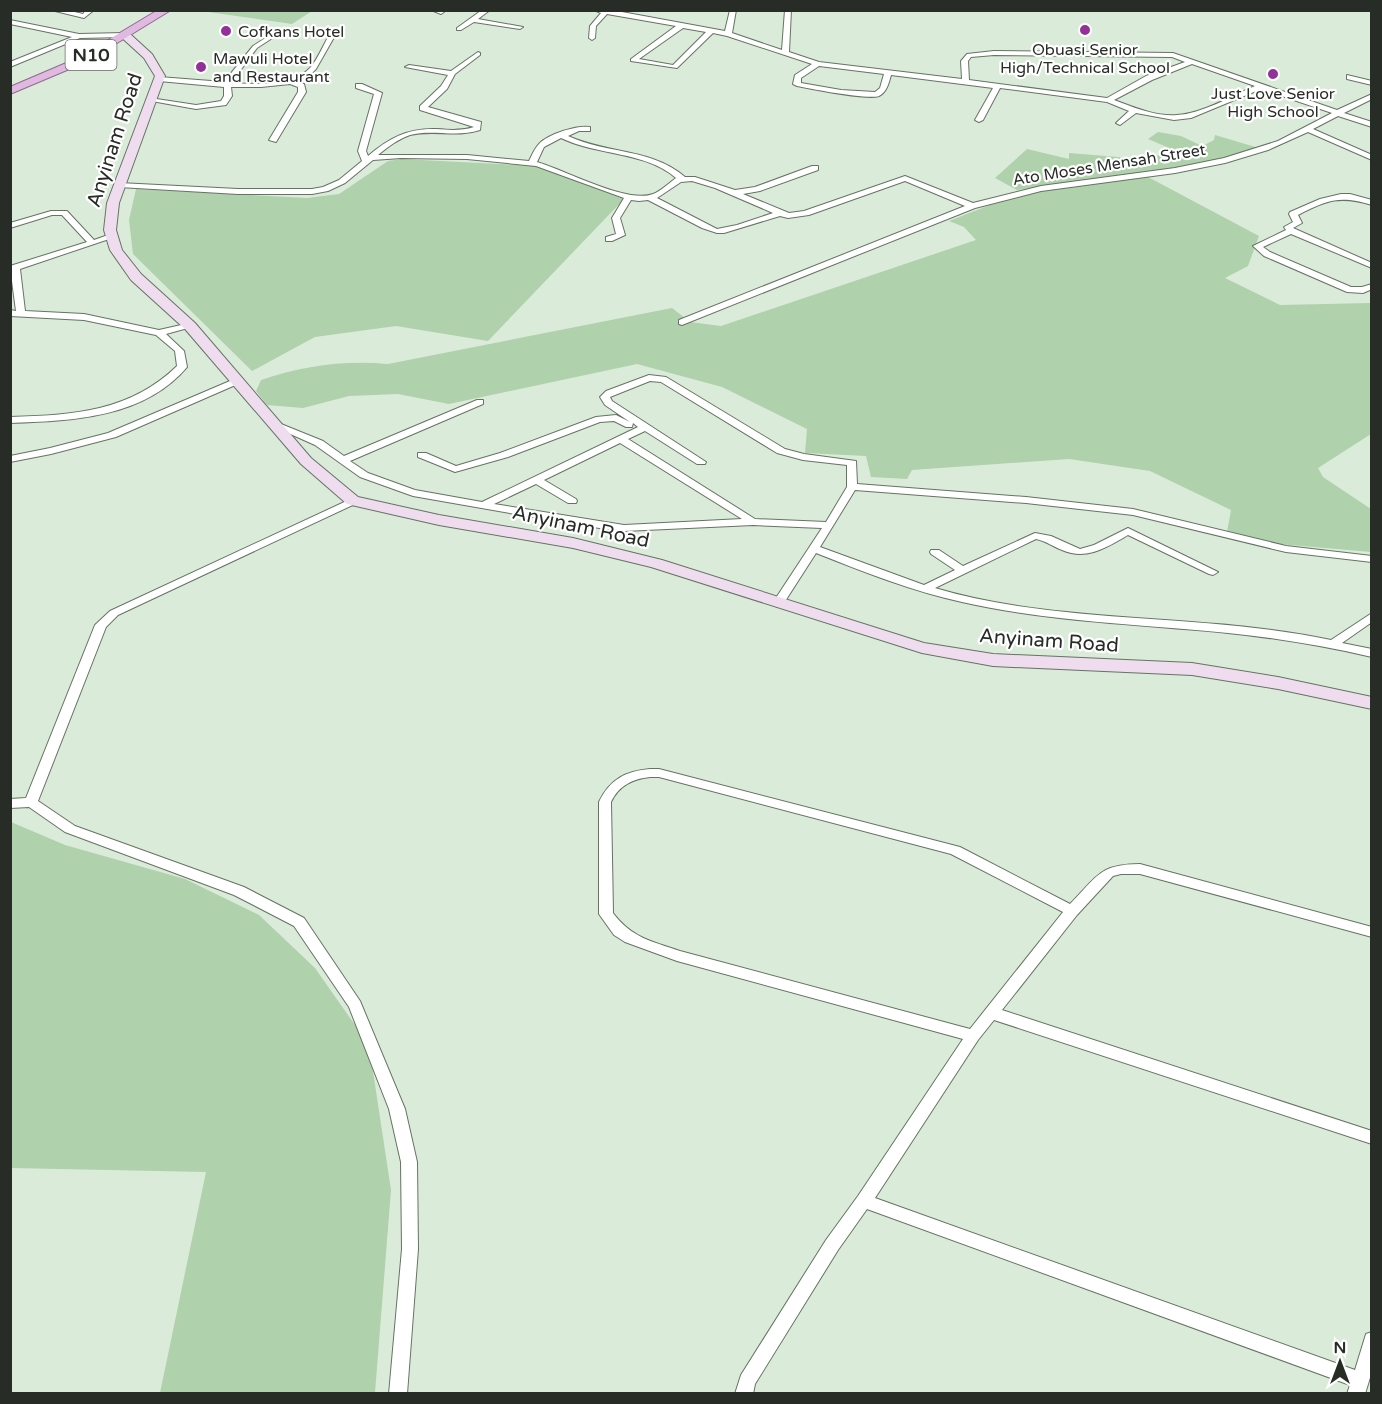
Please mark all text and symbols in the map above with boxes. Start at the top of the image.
place label: Cofkans Hotel [238,22,344,42]
marker: Obuasi Senior High/Technical School [1078,23,1092,37]
marker: Cofkans Hotel [219,24,233,38]
road number: N10 [66,40,116,70]
place label: Obuasi Senior High/Technical School [1000,40,1170,78]
place label: Mawuli Hotel and Restaurant [213,49,330,87]
marker: Mawuli Hotel and Restaurant [194,60,208,74]
marker: Just Love Senior High School [1266,67,1280,81]
street label: Anyinam Road [82,70,148,210]
place label: Just Love Senior High School [1211,84,1336,122]
street label: Ato Moses Mensah Street [1011,140,1207,190]
street label: Anyinam Road [510,501,652,553]
street label: Anyinam Road [978,624,1119,658]
north arrow [1310,1332,1370,1392]
text: N [1334,1338,1346,1358]

